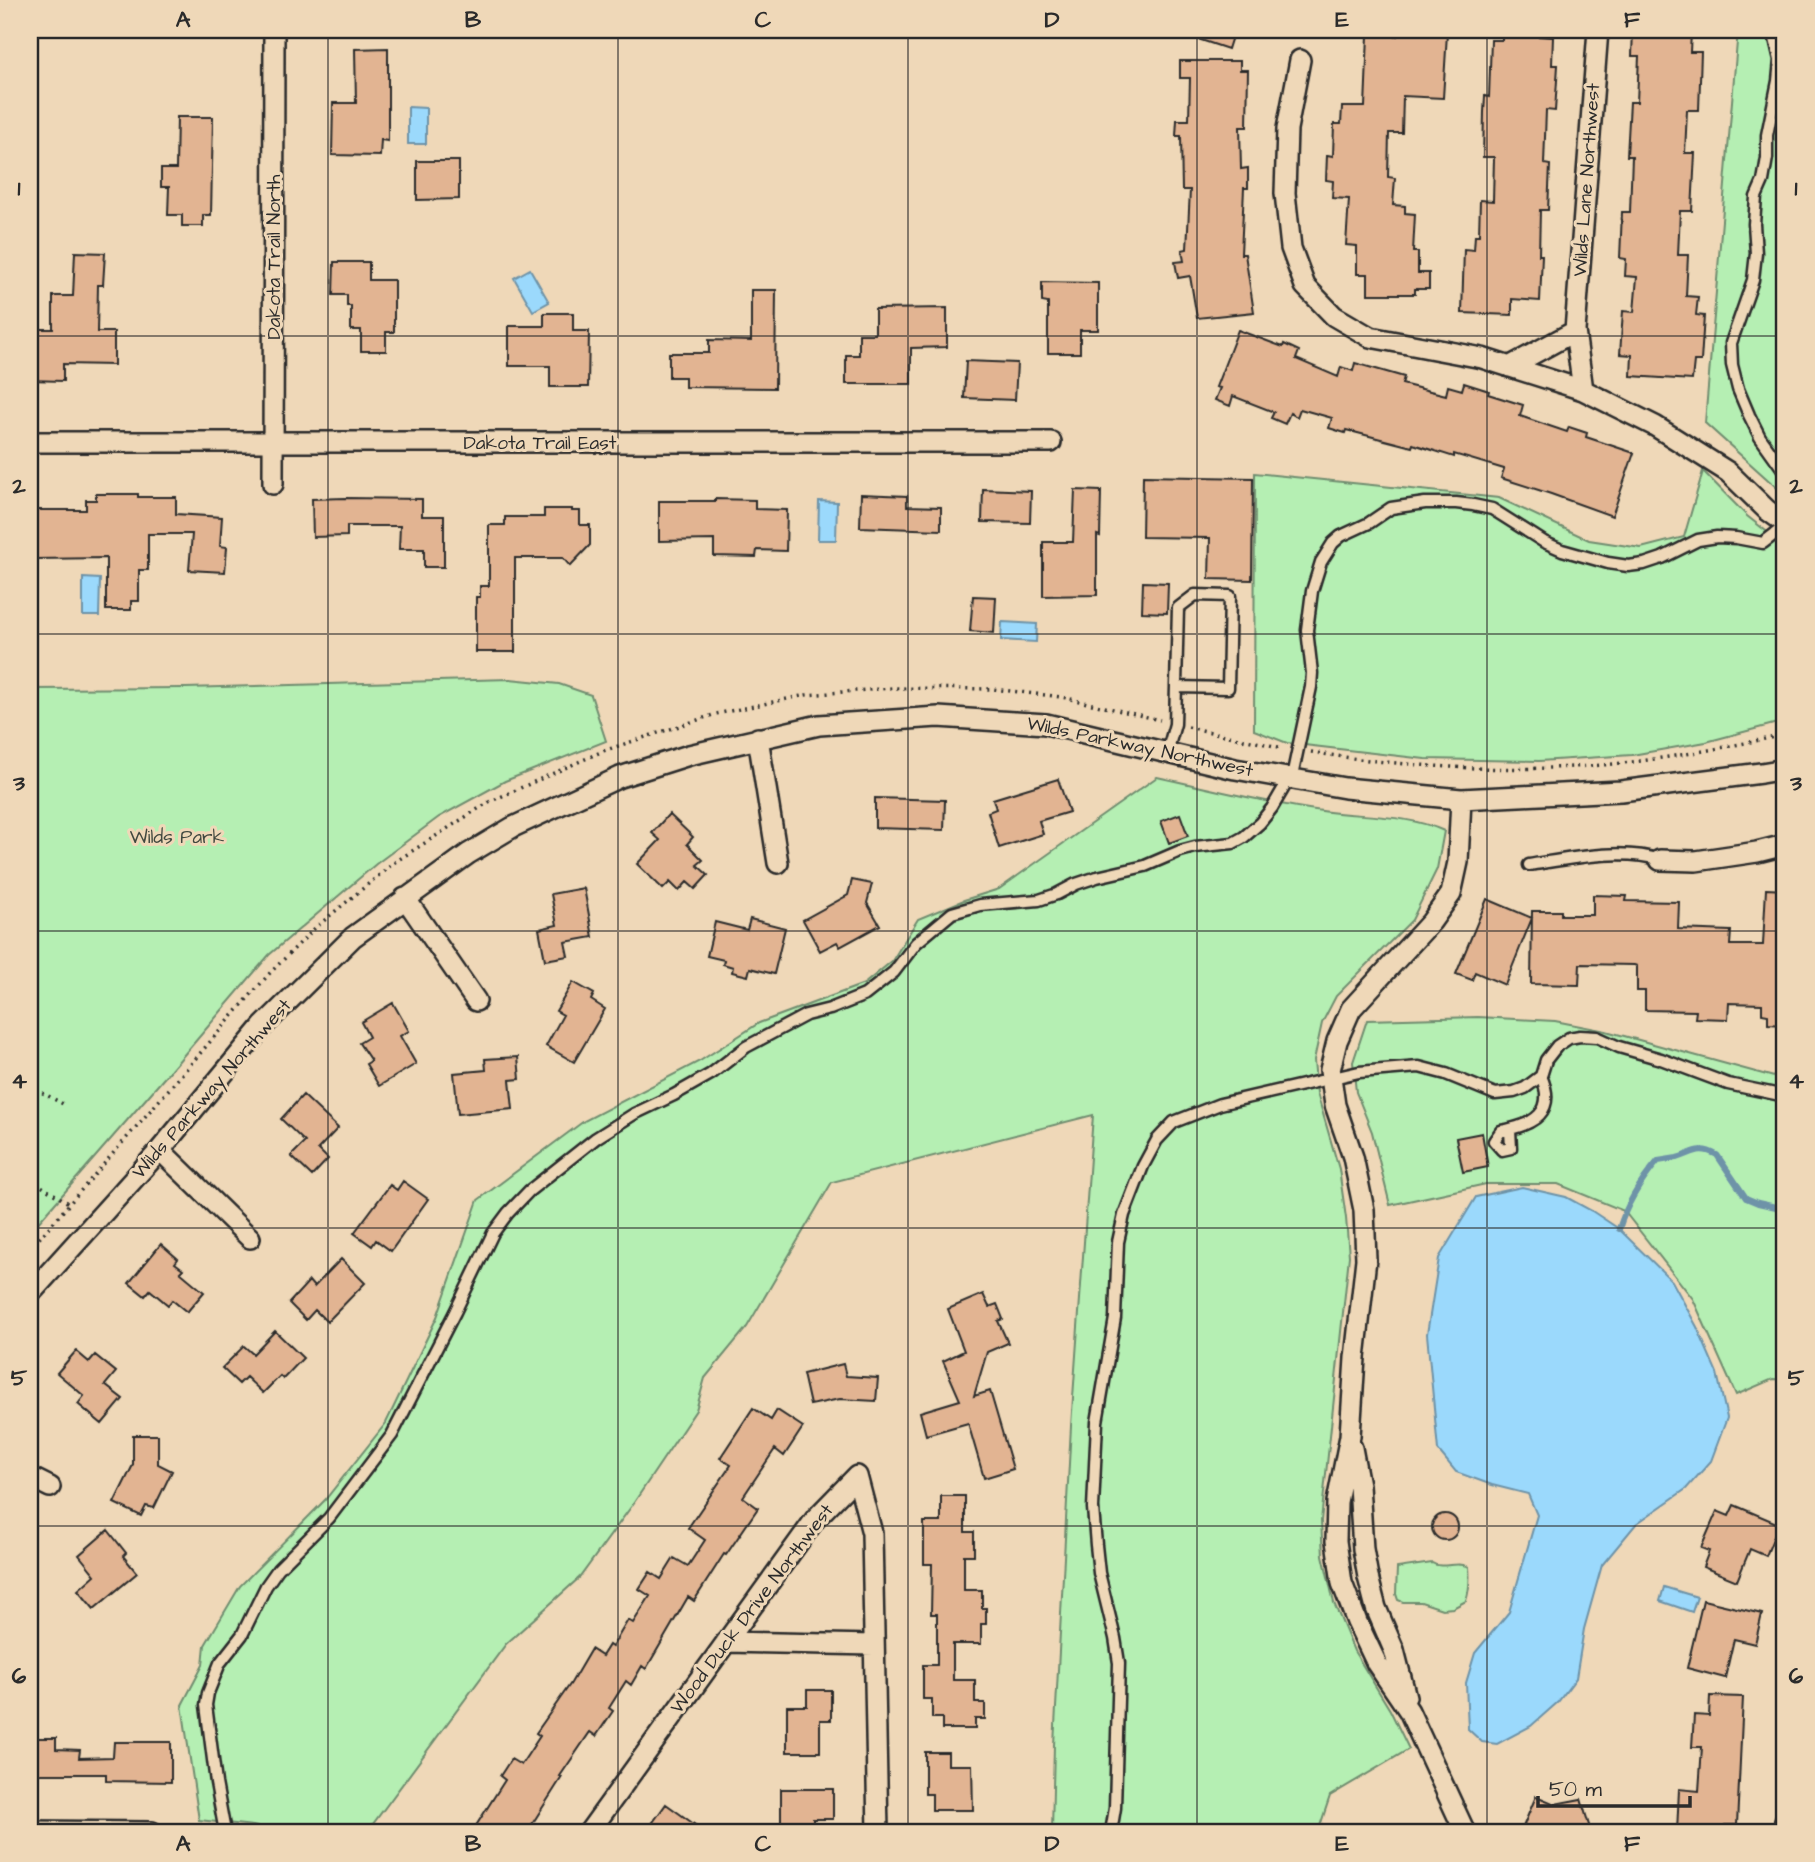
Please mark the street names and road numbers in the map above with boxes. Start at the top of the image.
street label: Wilds Lane Northwest [1567,82,1607,278]
street label: Dakota Trail North [261,174,288,339]
street label: Dakota Trail East [464,430,617,457]
street label: Wilds Parkway Northwest [1024,710,1256,785]
street label: Wilds Parkway Northwest [126,993,299,1186]
street label: Wood Duck Drive Northwest [664,1498,840,1719]

